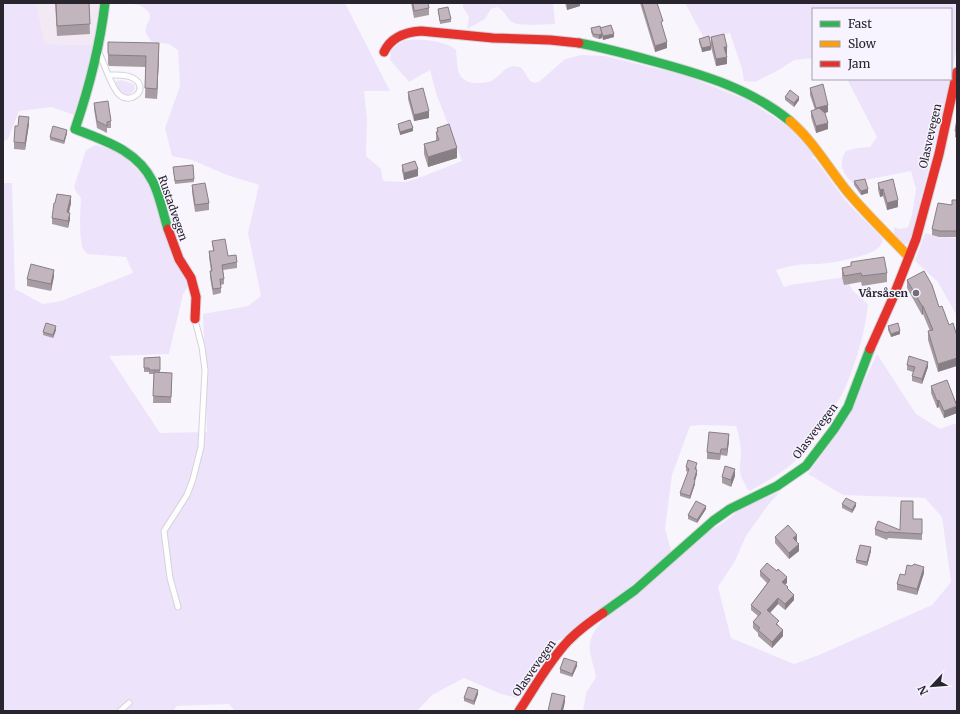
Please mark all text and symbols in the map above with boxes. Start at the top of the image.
legend [812,8,952,80]
text: Fast [848,16,872,31]
text: Slow [848,36,877,51]
text: Jam [847,56,871,71]
street label: Olasvevegen [916,102,944,170]
street label: Rustadvegen [155,173,191,243]
place label: Vårsåsen [858,286,909,300]
marker: Vårsåsen [911,288,921,298]
street label: Olasvevegen [790,400,841,462]
street label: Olasvevegen [509,636,559,699]
north arrow [912,666,952,706]
text: N [915,683,931,697]

